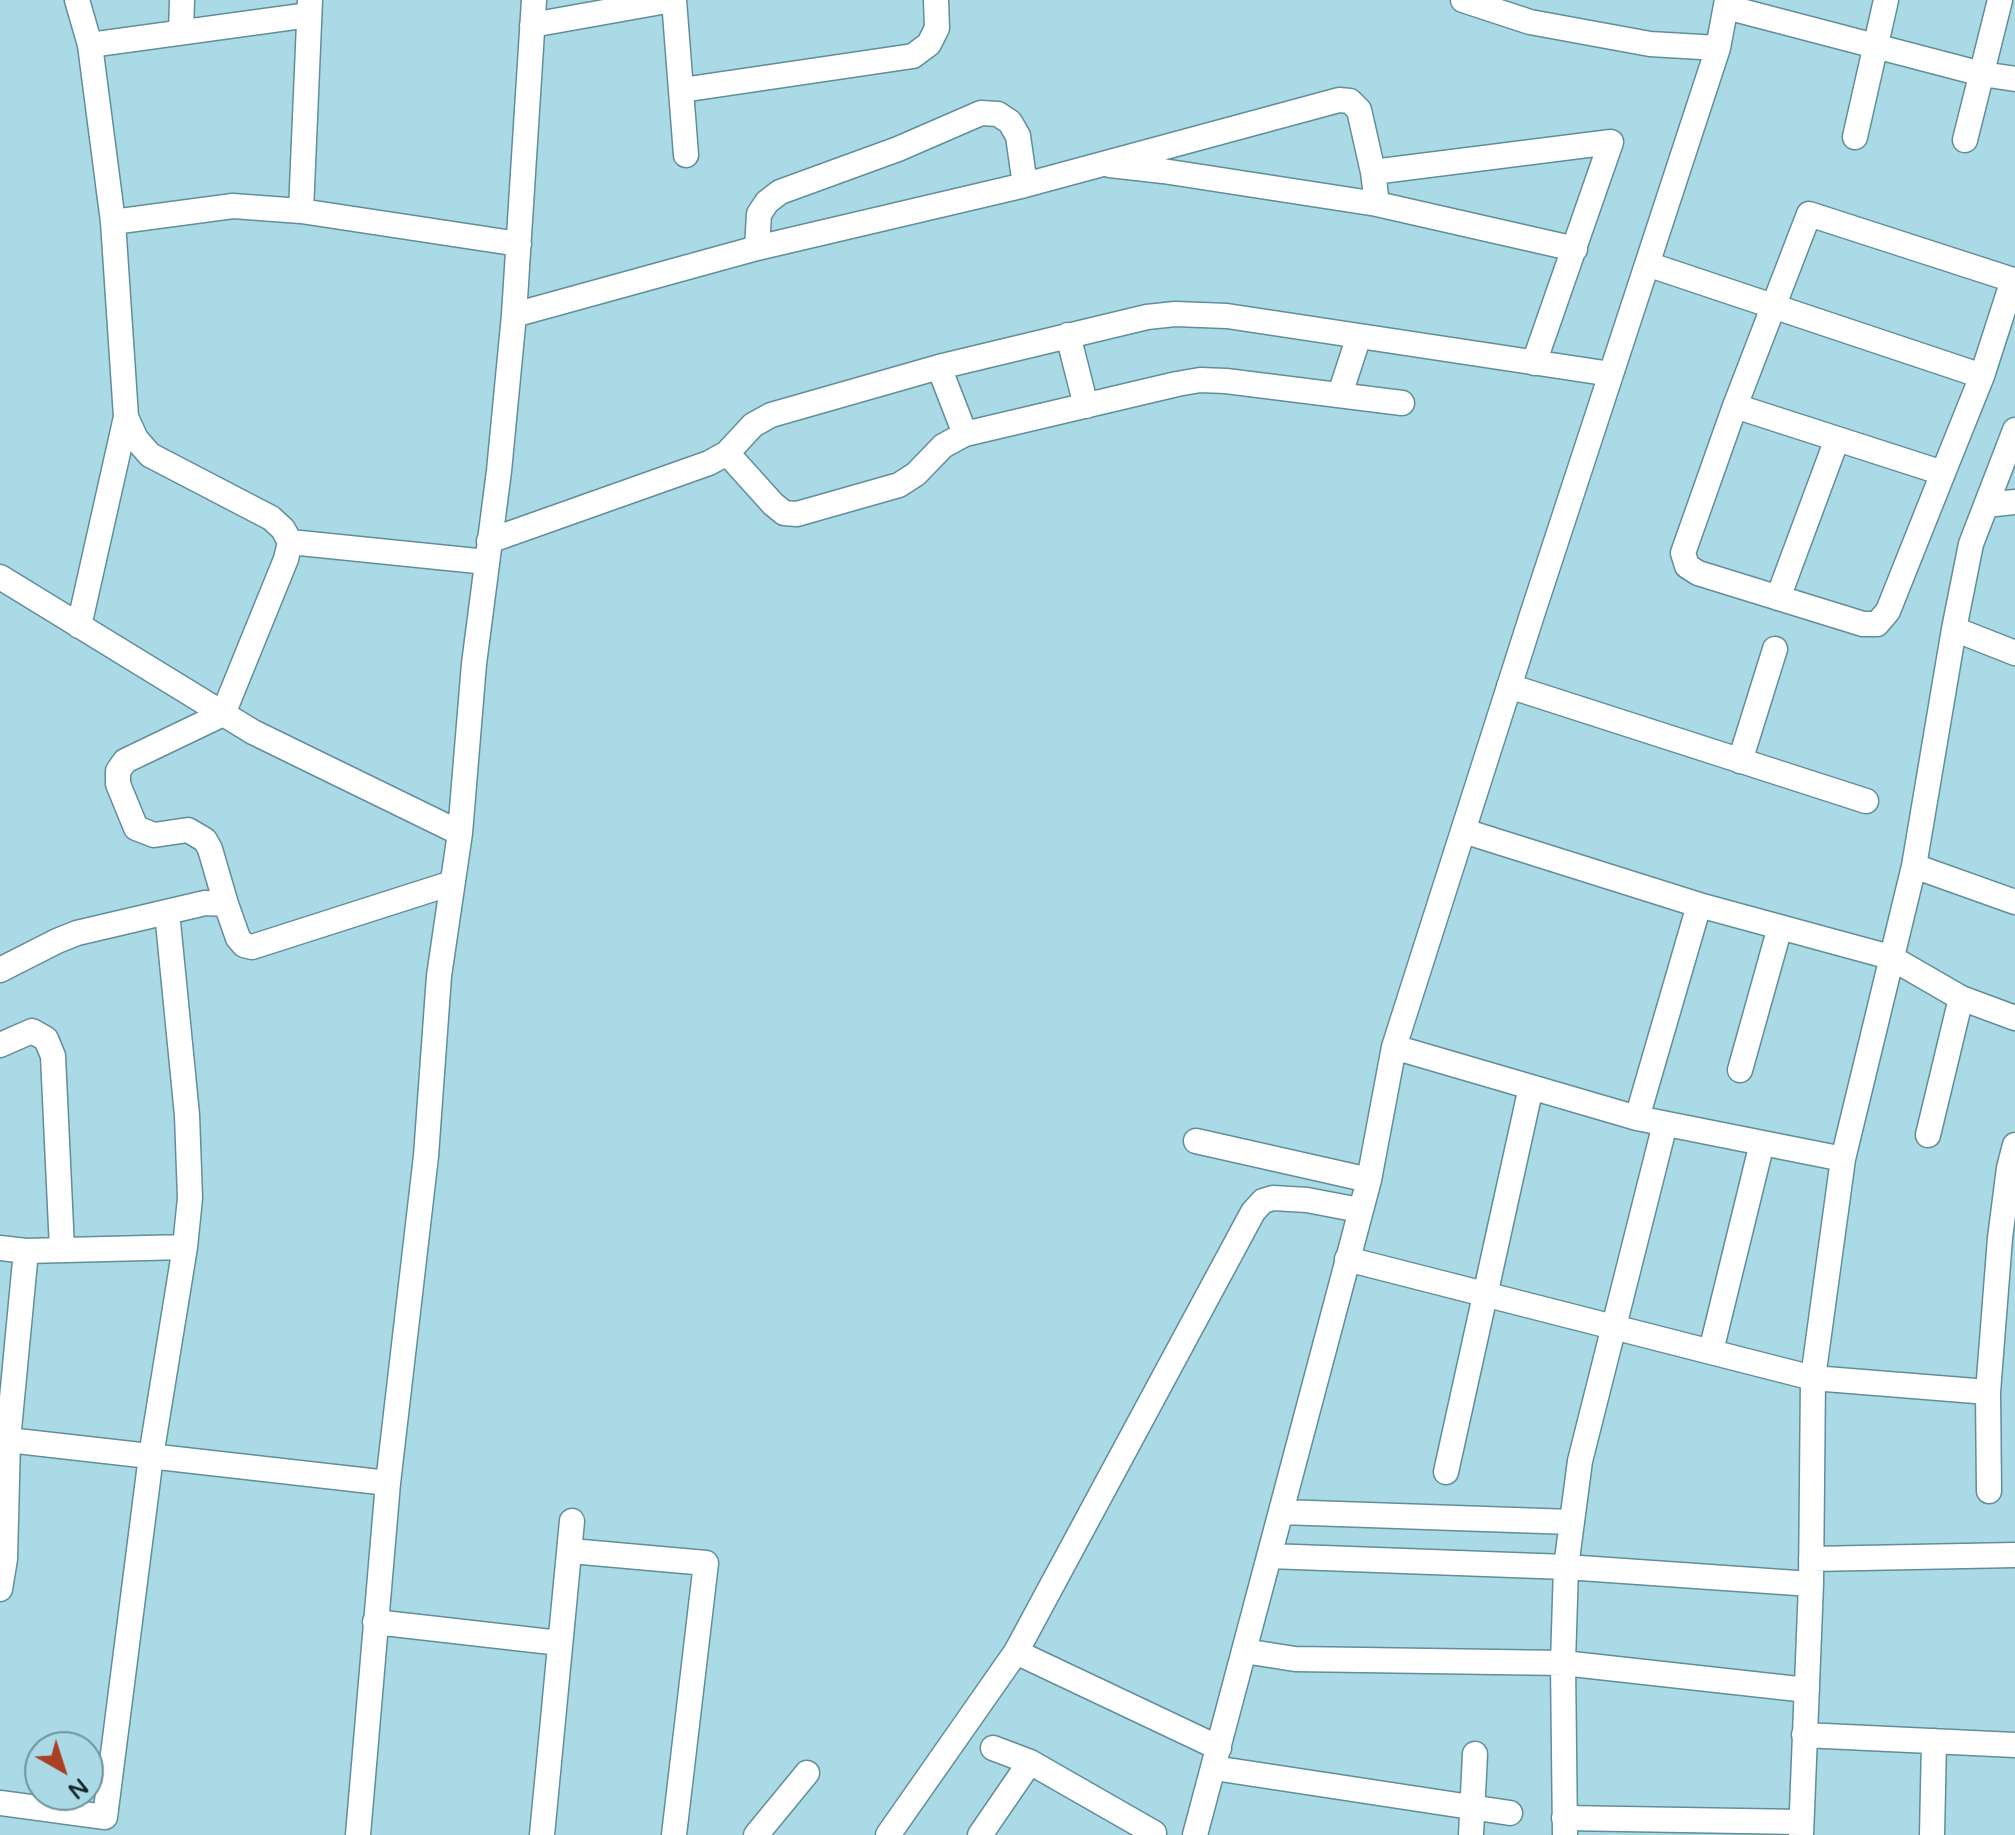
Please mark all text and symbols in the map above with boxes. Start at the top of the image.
north arrow [24,1731,104,1811]
text: N [63,1772,93,1804]

